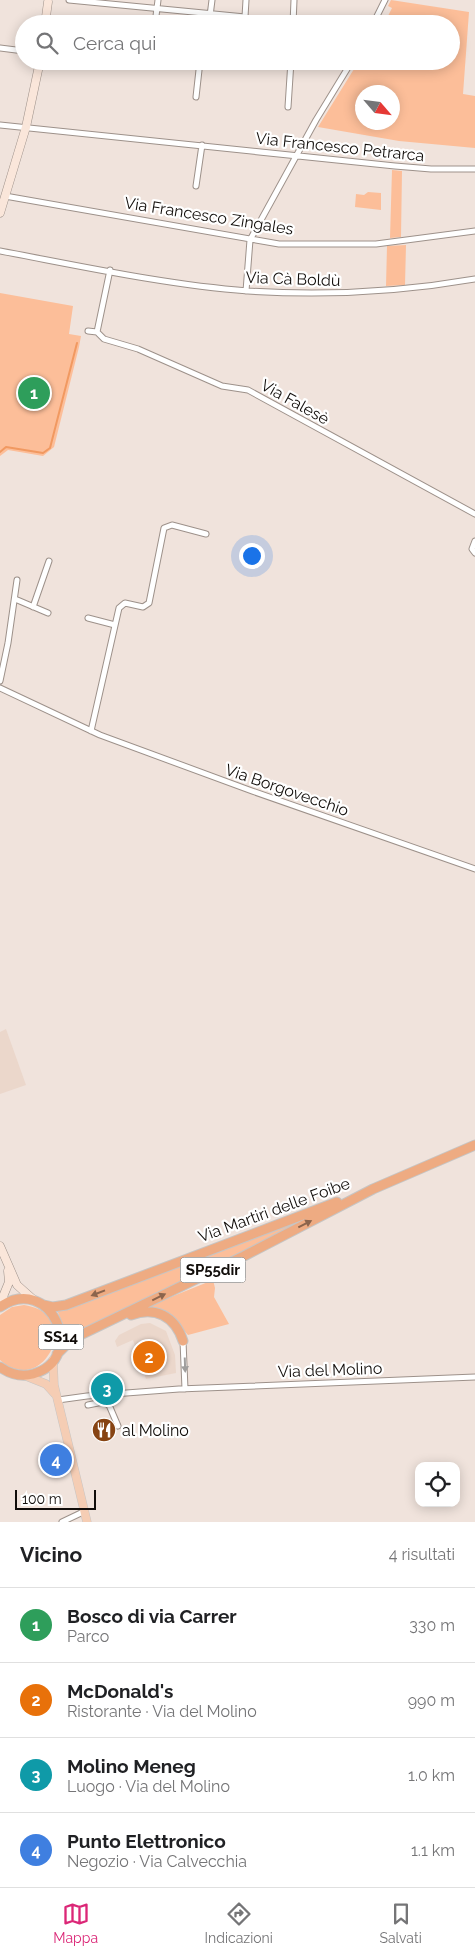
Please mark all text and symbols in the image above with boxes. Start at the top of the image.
search box [15,15,460,70]
icon: search [33,29,61,57]
text: Cerca qui [73,32,156,54]
north arrow [355,85,400,130]
street label: Via Francesco Petrarca [255,129,425,165]
street label: Via Francesco Zingales [123,193,295,239]
street label: Via Cà Boldù [245,268,341,290]
pin: 1 [18,374,50,412]
street label: Via Falesè [258,375,332,429]
your location [239,543,265,569]
street label: Via Borgovecchio [223,760,351,820]
street label: Via Martiri delle Foibe [195,1174,353,1246]
one-way arrow [298,1220,312,1228]
road number: SP55dir [180,1258,246,1282]
one-way arrow [91,1289,105,1297]
one-way arrow [152,1292,166,1300]
road number: SS14 [38,1324,84,1350]
pin: 2 [133,1338,165,1376]
one-way arrow [181,1357,189,1373]
street label: Via del Molino [277,1359,383,1381]
pin: 3 [91,1370,123,1408]
restaurant icon: al Molino [91,1417,117,1443]
place label: al Molino [122,1421,189,1440]
pin: 4 [40,1441,72,1479]
map controls [415,1462,460,1507]
button: locate [415,1462,460,1507]
scale bar [15,1487,96,1510]
text: 100 m [22,1491,62,1507]
text: Vicino [20,1542,82,1567]
text: 4 risultati [389,1545,455,1564]
text: Bosco di via Carrer [67,1605,237,1627]
text: 1 [32,1616,40,1635]
text: 330 m [409,1616,455,1635]
text: Parco [67,1627,109,1646]
text: McDonald's [67,1680,173,1702]
text: 2 [31,1691,41,1710]
text: 990 m [408,1691,455,1710]
text: Ristorante · Via del Molino [67,1702,257,1721]
text: Molino Meneg [67,1755,196,1777]
text: 3 [32,1766,40,1785]
text: 1.0 km [408,1766,455,1785]
text: Luogo · Via del Molino [67,1777,230,1796]
text: Punto Elettronico [67,1830,226,1852]
text: 4 [31,1841,41,1860]
text: 1.1 km [411,1841,455,1860]
text: Negozio · Via Calvecchia [67,1852,247,1871]
tab: Mappa [53,1900,98,1946]
tab: Indicazioni [205,1900,273,1946]
tab: Salvati [379,1900,422,1946]

